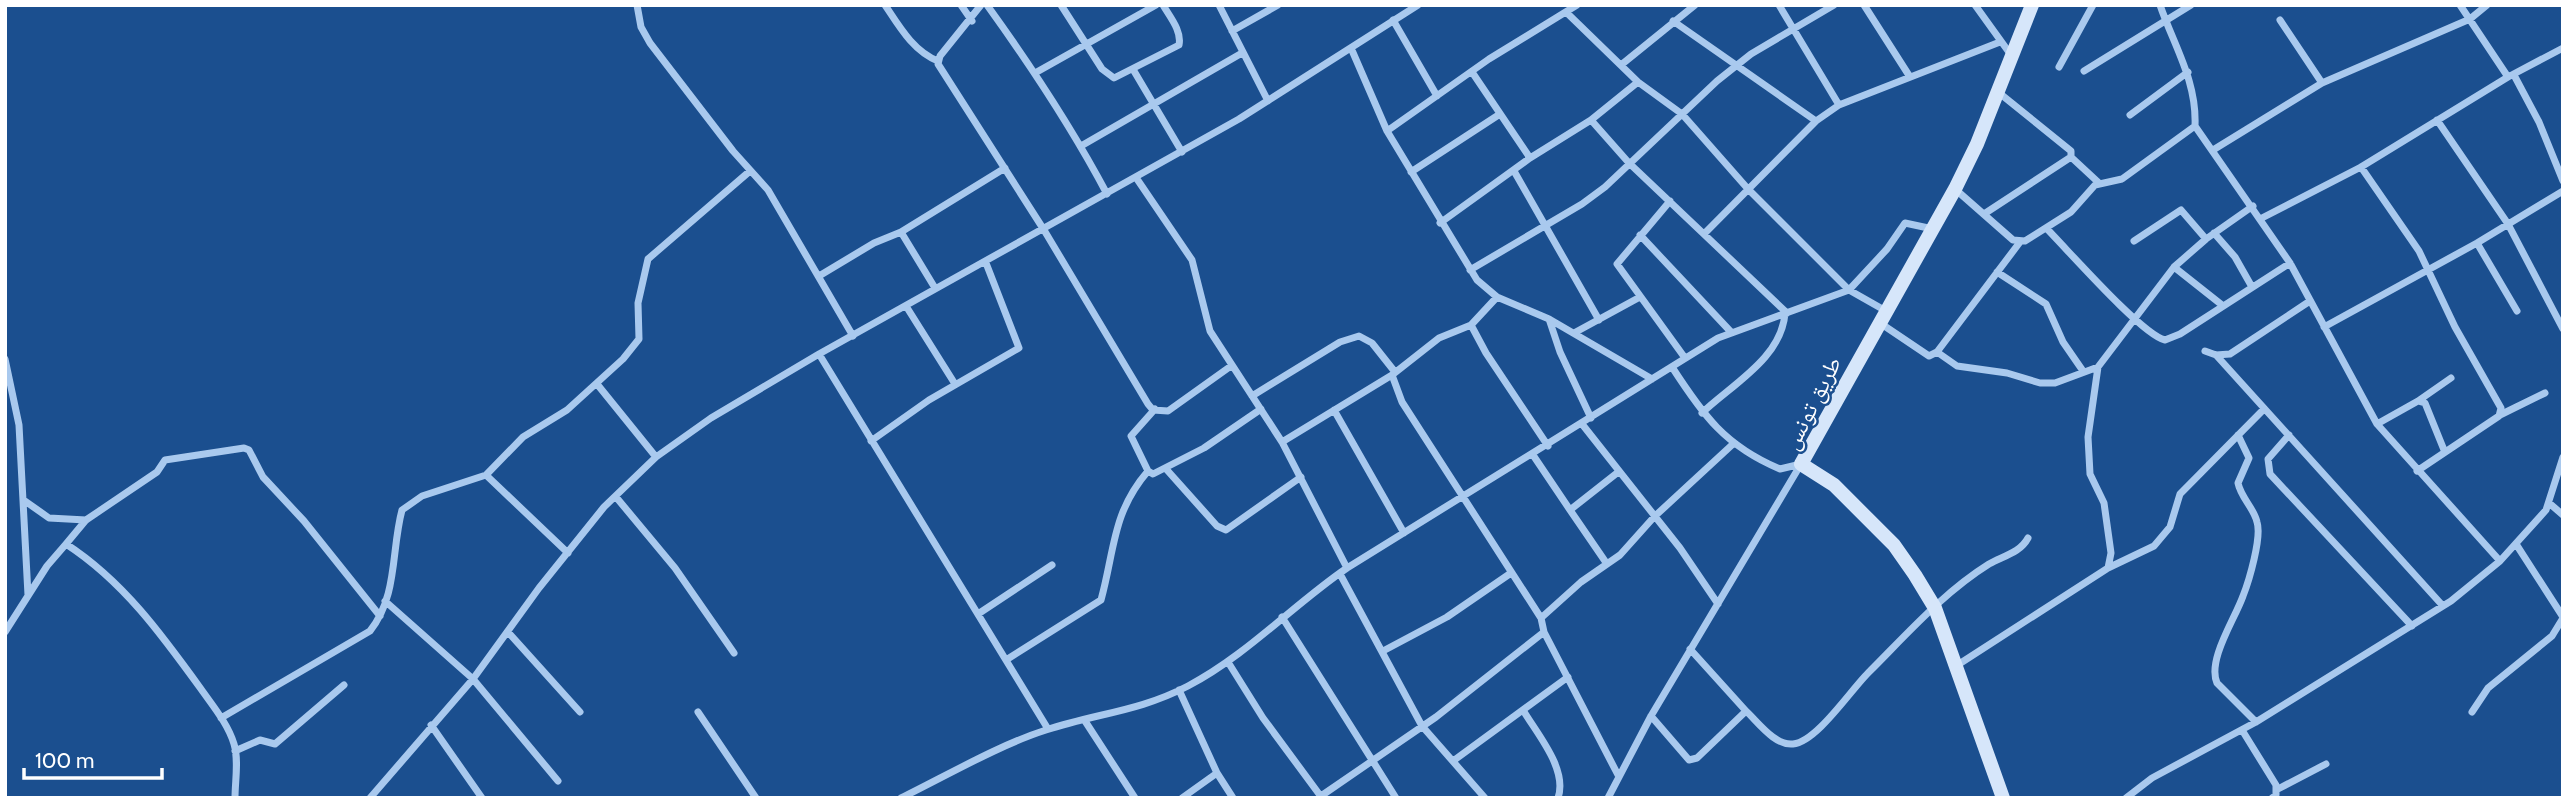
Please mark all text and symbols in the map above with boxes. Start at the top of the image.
street label: طريق تونس [1777,352,1847,454]
scale bar [24,736,163,780]
text: 100 m [35,748,94,773]

